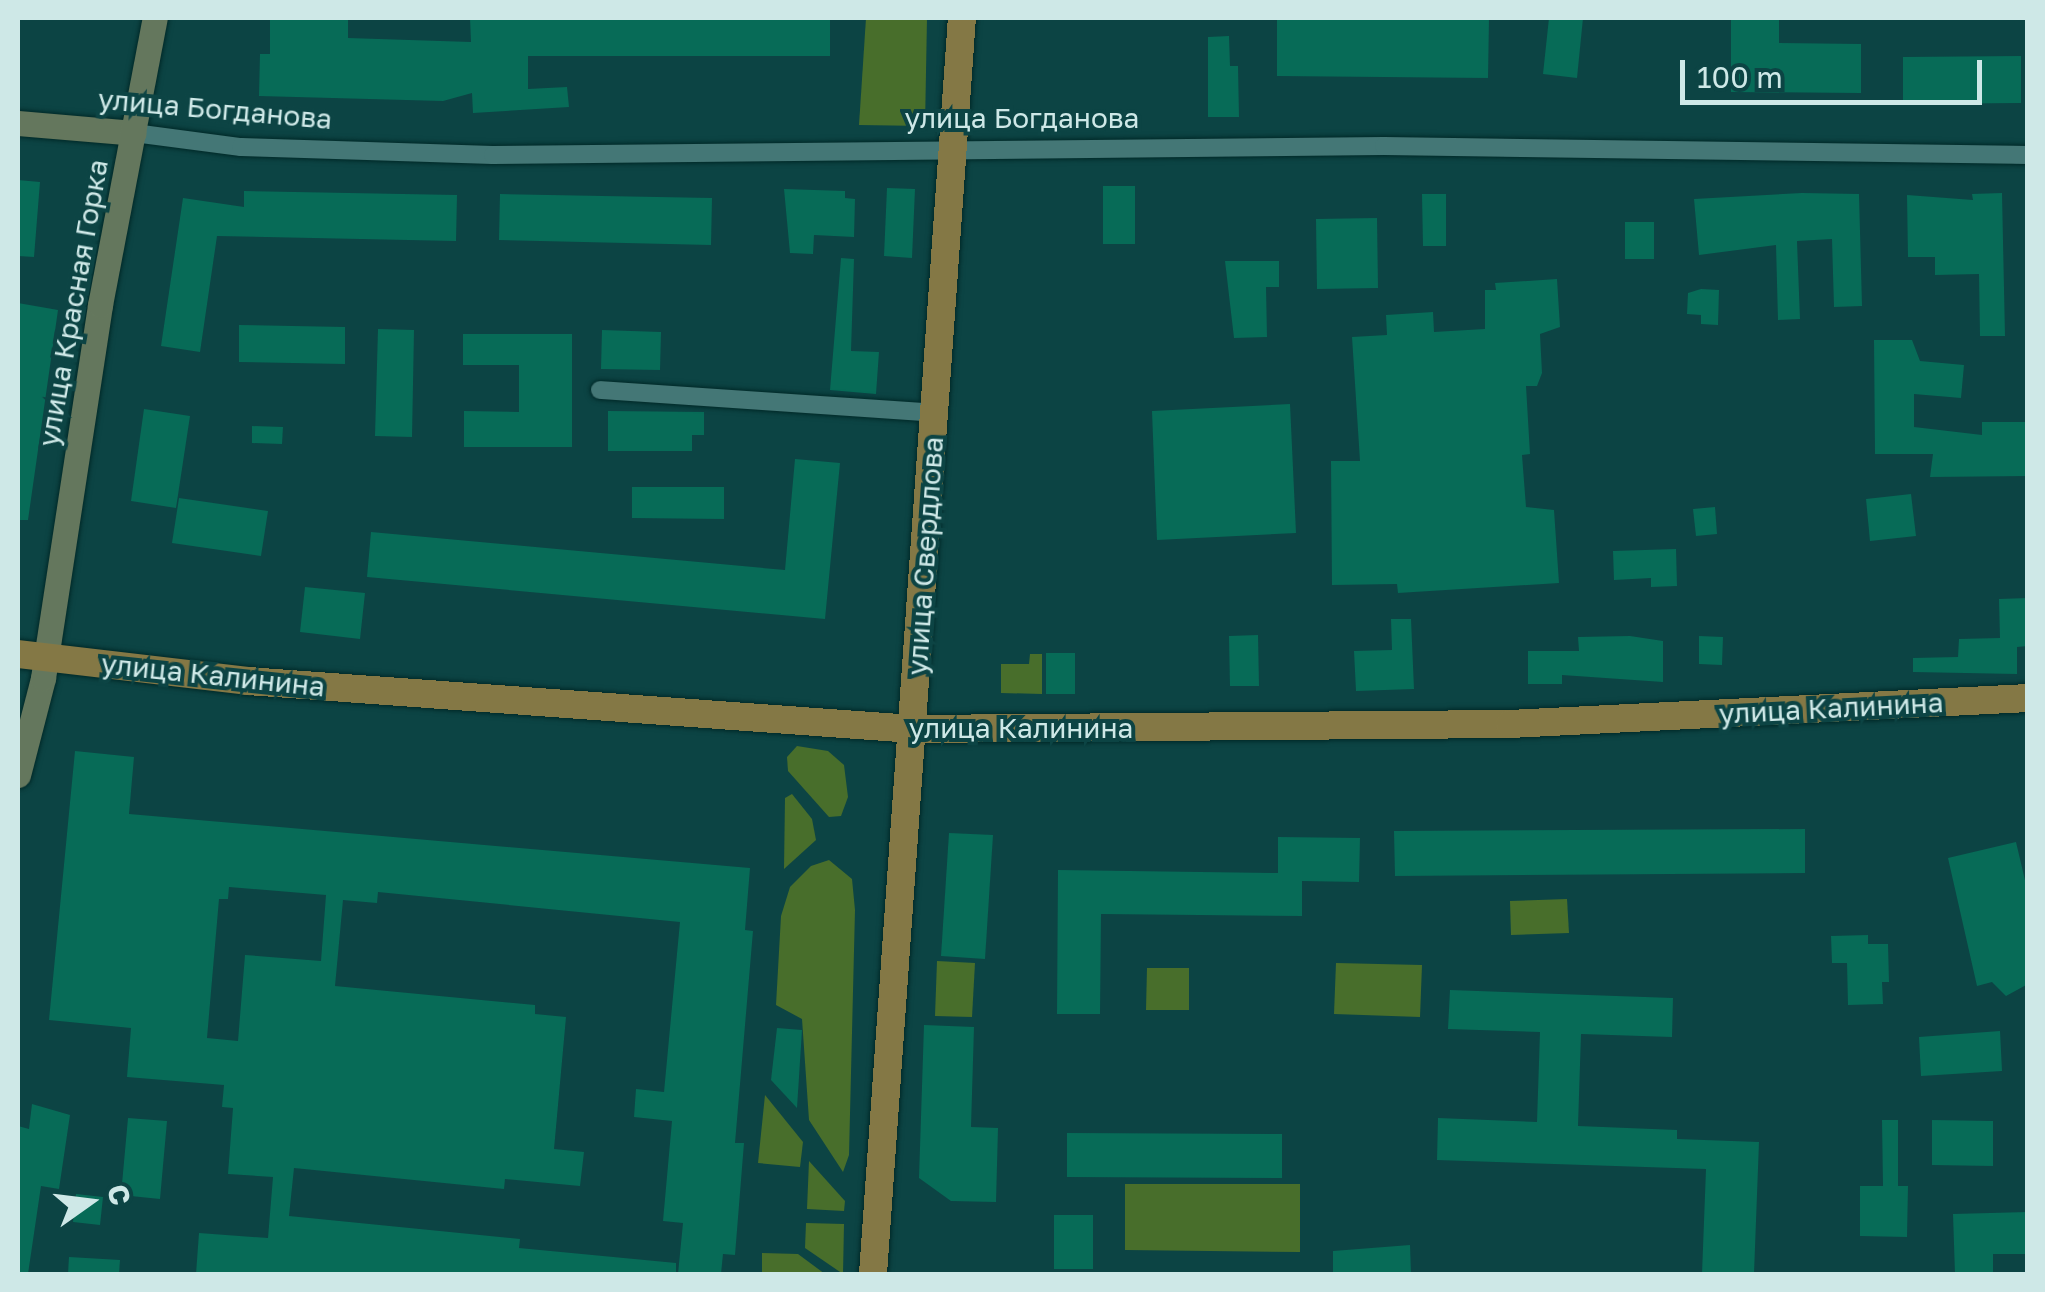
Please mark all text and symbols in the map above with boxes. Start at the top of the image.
scale bar [1685,40,1988,102]
text: 100 m [1697,59,1783,95]
street label: улица Богданова [97,82,333,136]
street label: улица Богданова [905,101,1139,135]
street label: улица Красная Горка [31,157,115,449]
street label: улица Свердлова [900,435,950,677]
street label: улица Калинина [100,647,326,703]
street label: улица Калинина [1718,685,1944,731]
street label: улица Калинина [909,711,1133,745]
north arrow [40,1152,140,1252]
text: С [101,1181,138,1208]

